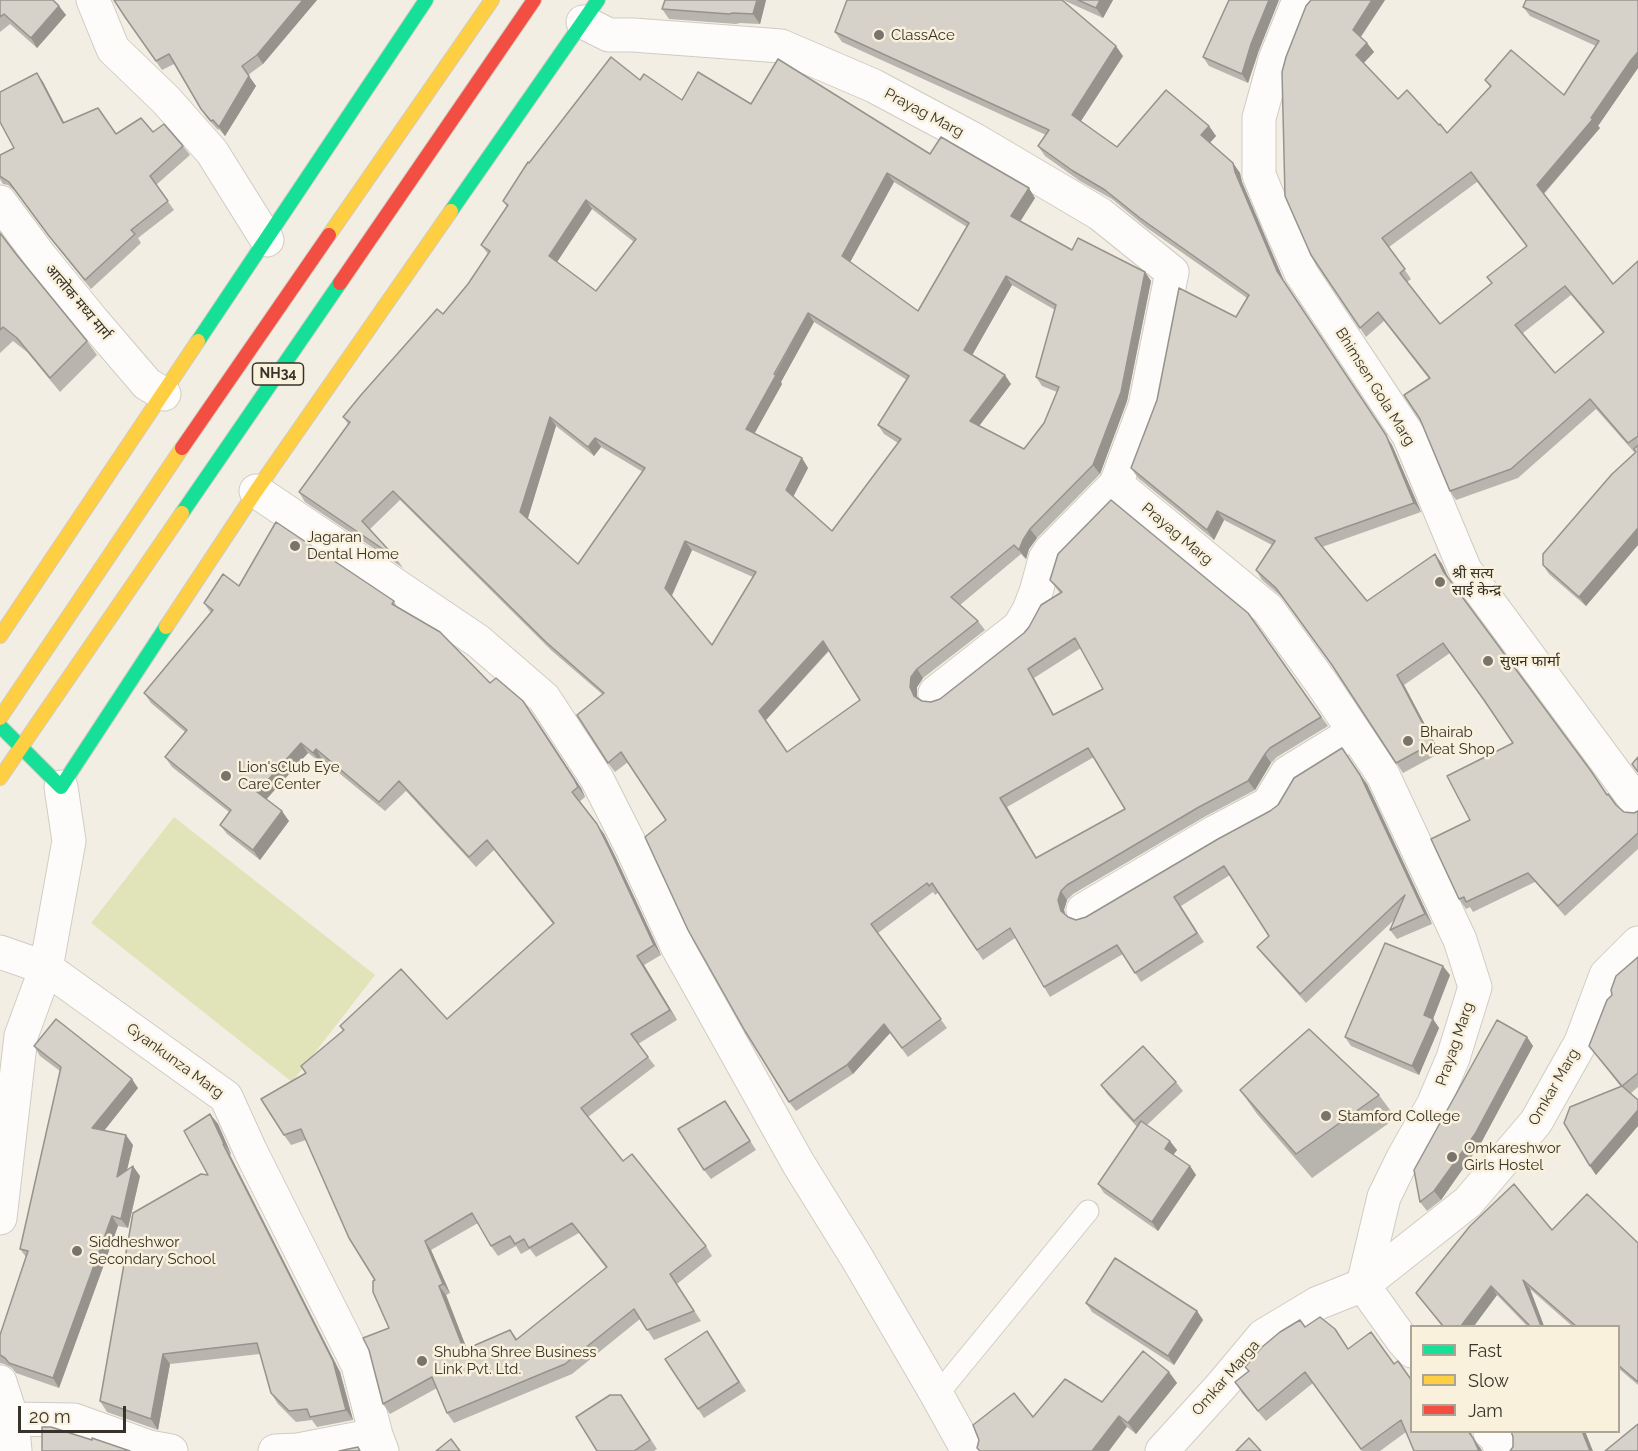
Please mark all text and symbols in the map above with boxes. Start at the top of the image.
place label: ClassAce [891,26,955,44]
marker: ClassAce [872,28,886,42]
street label: Prayag Marg [881,85,967,141]
street label: आलोक मध्य मार्ग [41,261,115,343]
street label: Bhimsen Gola Marg [1331,325,1419,449]
road number: NH34 [252,363,304,385]
street label: Prayag Marg [1138,499,1216,569]
place label: Jagaran Dental Home [307,528,399,563]
marker: Jagaran Dental Home [288,539,302,553]
place label: श्री सत्य साई केन्द्र [1452,564,1501,599]
marker: श्री सत्य साई केन्द्र [1433,575,1447,589]
place label: सुधन फार्मा [1500,652,1560,670]
marker: सुधन फार्मा [1481,654,1495,668]
place label: Bhairab Meat Shop [1420,723,1495,758]
marker: Bhairab Meat Shop [1401,734,1415,748]
place label: Lion'sClub Eye Care Center [238,758,339,793]
marker: Lion'sClub Eye Care Center [219,769,233,783]
street label: Prayag Marg [1432,1000,1478,1088]
street label: Gyankunza Marg [123,1020,227,1102]
street label: Omkar Marg [1525,1045,1583,1129]
place label: Stamford College [1338,1107,1460,1125]
marker: Stamford College [1319,1109,1333,1123]
place label: Omkareshwor Girls Hostel [1464,1139,1561,1174]
marker: Omkareshwor Girls Hostel [1445,1150,1459,1164]
place label: Siddheshwor Secondary School [89,1233,215,1268]
marker: Siddheshwor Secondary School [70,1244,84,1258]
legend [1410,1325,1620,1433]
street label: Omkar Marga [1188,1337,1264,1419]
text: Fast [1468,1340,1502,1361]
place label: Shubha Shree Business Link Pvt. Ltd. [434,1343,597,1378]
marker: Shubha Shree Business Link Pvt. Ltd. [415,1354,429,1368]
text: Slow [1468,1370,1509,1391]
scale bar [21,1394,129,1432]
text: Jam [1468,1400,1503,1421]
text: 20 m [29,1406,71,1427]

